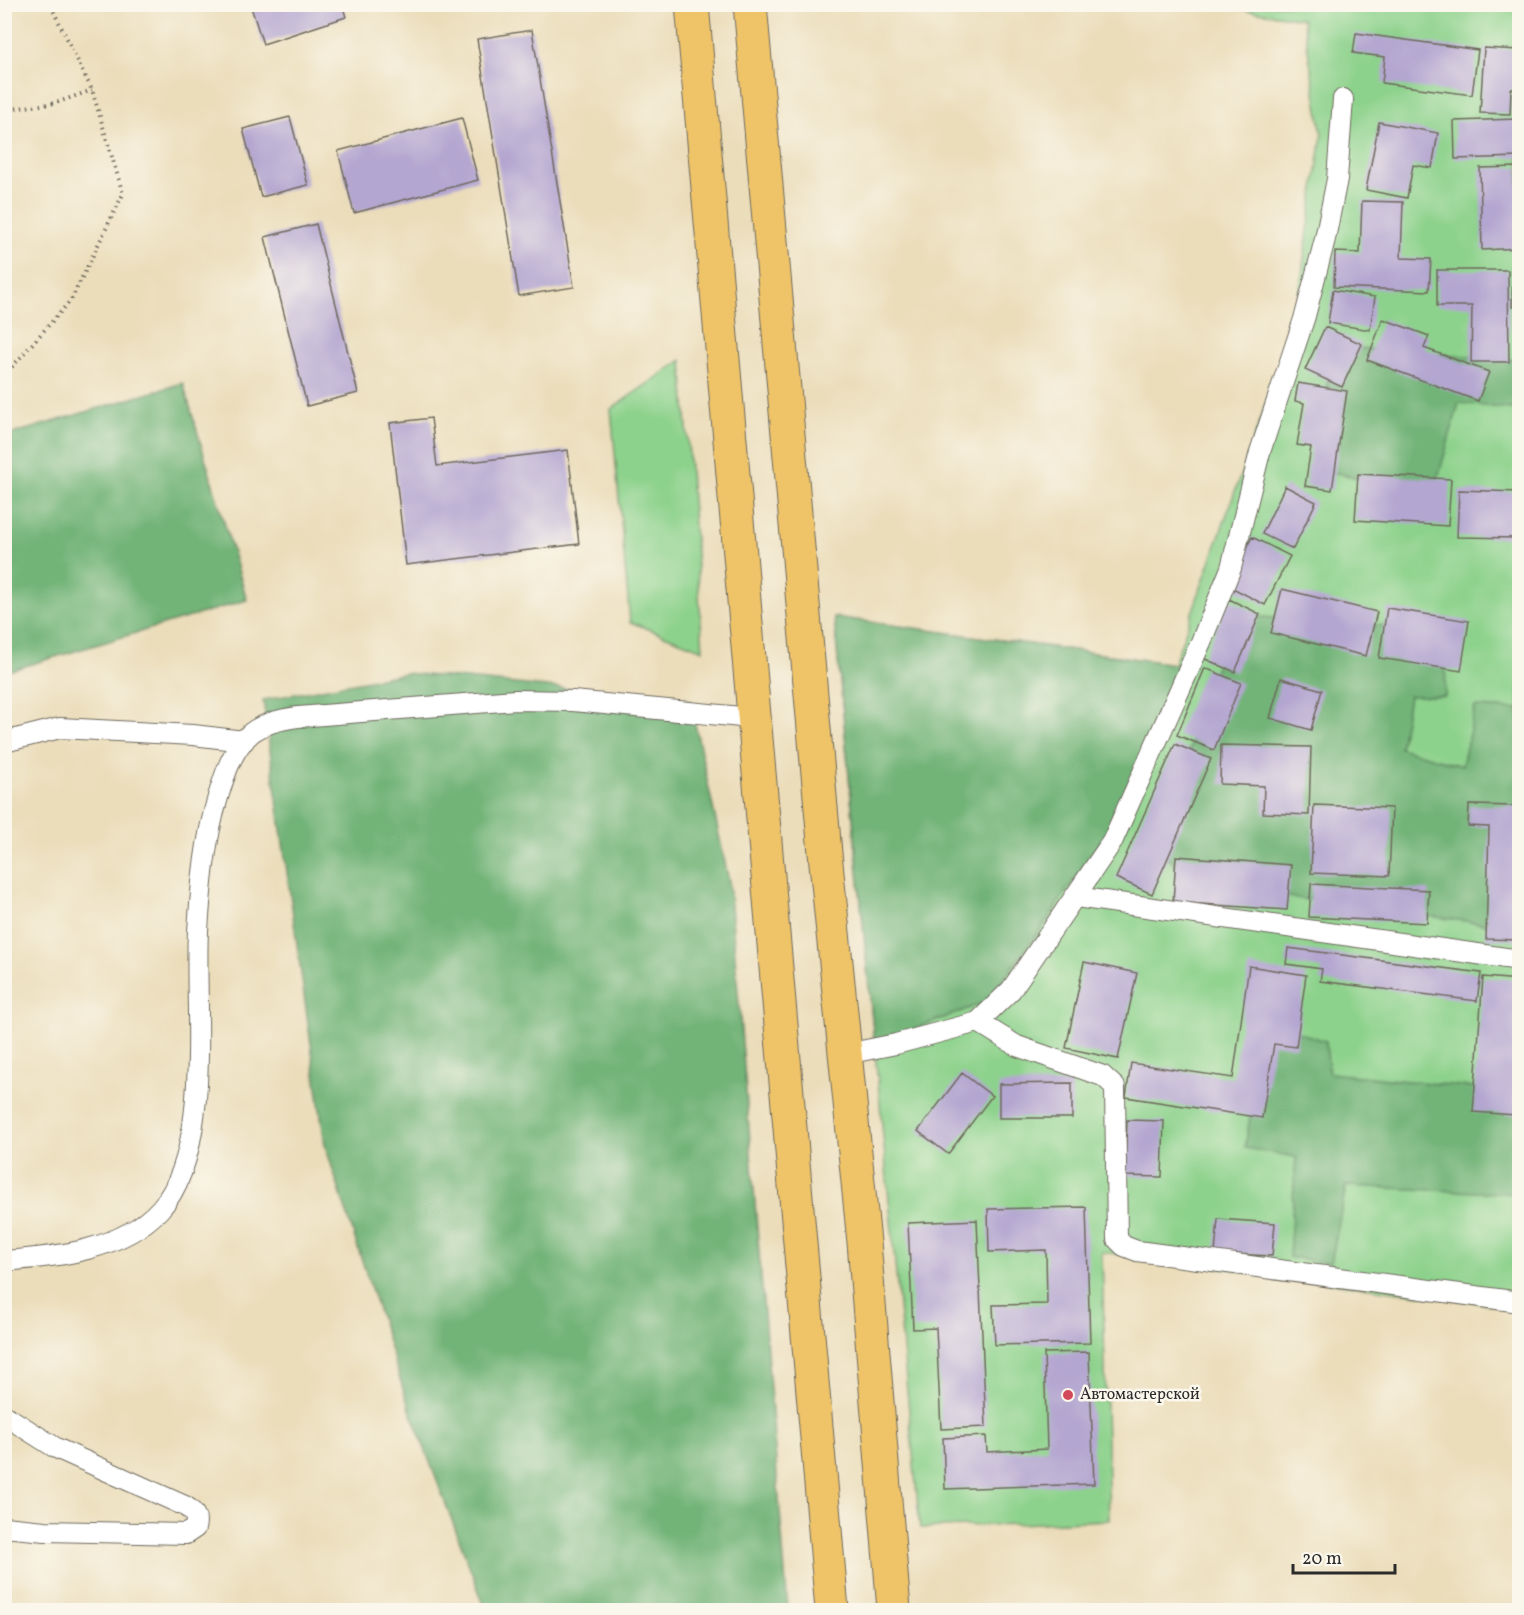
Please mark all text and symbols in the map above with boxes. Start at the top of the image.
place label: Автомастерской [1080,1384,1200,1406]
marker: Автомастерской [1061,1388,1075,1402]
scale bar [1293,1537,1395,1575]
text: 20 m [1302,1547,1342,1572]

